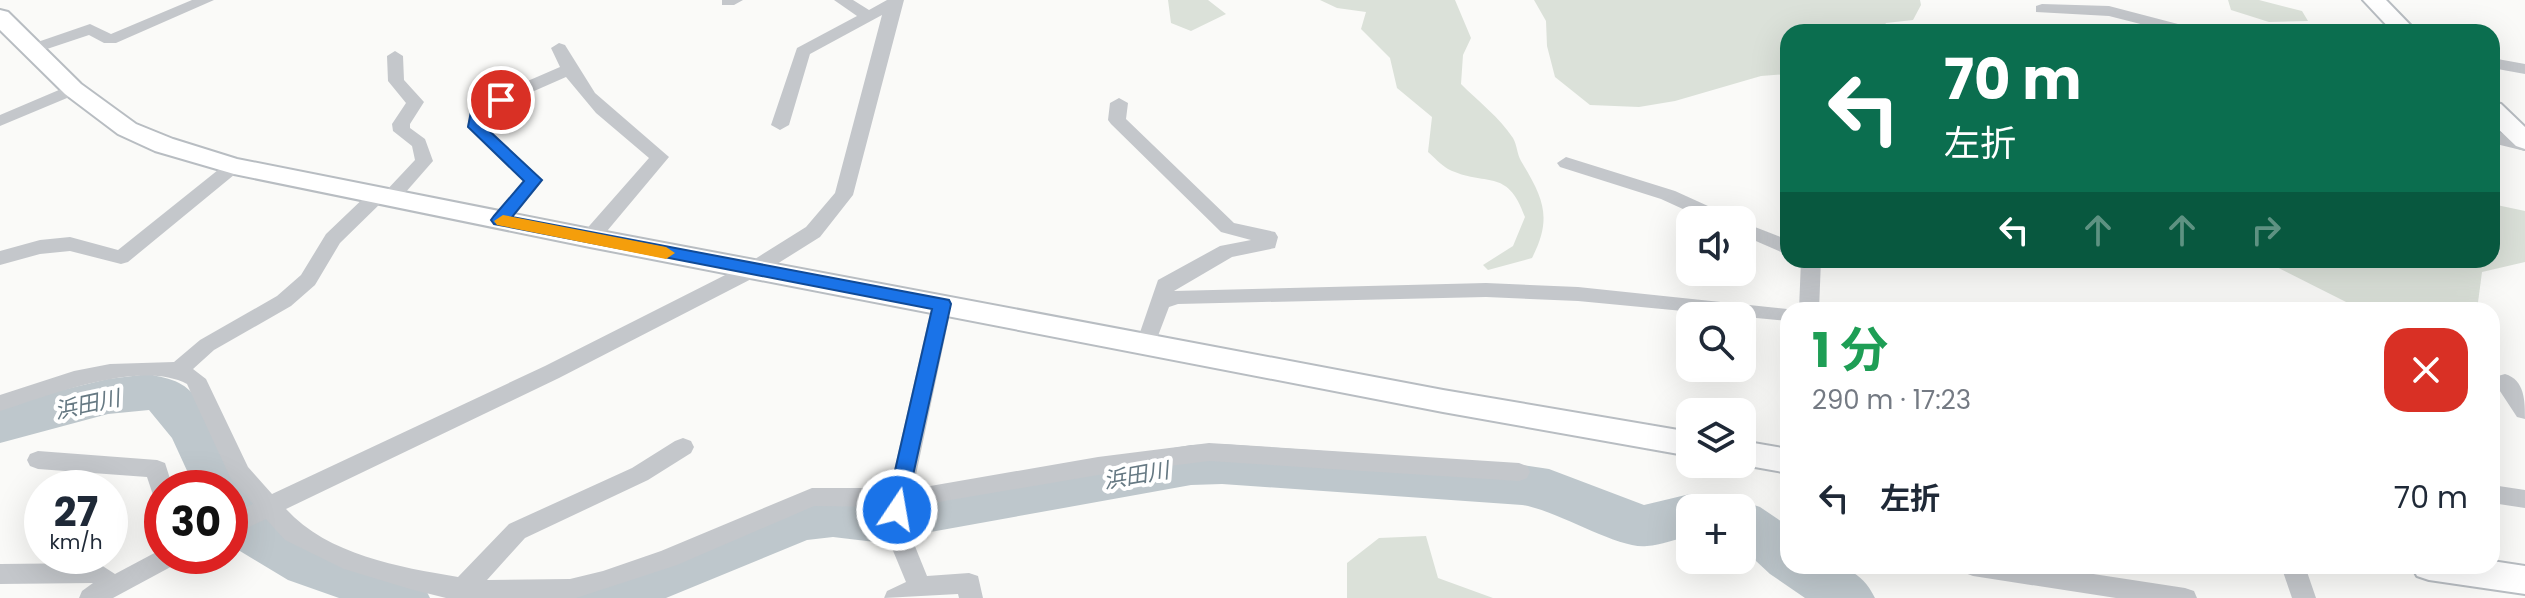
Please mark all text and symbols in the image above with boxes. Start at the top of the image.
text: 70 m [1944,40,2082,119]
icon: left [1812,56,1916,160]
pin [467,66,535,134]
icon: arrive [479,78,523,122]
text: 左折 [1944,118,2016,169]
map controls [1676,206,1756,574]
button: sound [1676,206,1756,286]
icon: left [1992,208,2036,252]
icon: ahead [2076,208,2120,252]
icon: ahead [2160,208,2204,252]
icon: right [2244,208,2288,252]
button: search [1676,302,1756,382]
text: 1 分 [1812,317,1888,384]
button: close [2384,328,2468,412]
water label: 浜田川 [52,382,125,427]
text: 290 m · 17:23 [1812,382,1971,418]
button: layers [1676,398,1756,478]
water label: 浜田川 [1101,454,1173,496]
position arrow [855,468,939,552]
speed limit sign: 30 [144,470,248,574]
icon: left [1812,476,1856,520]
text: 70 m [2394,476,2468,519]
text: 左折 [1880,477,1940,520]
text: 27 [54,484,98,540]
button: + [1676,494,1756,574]
text: km/h [49,528,103,556]

